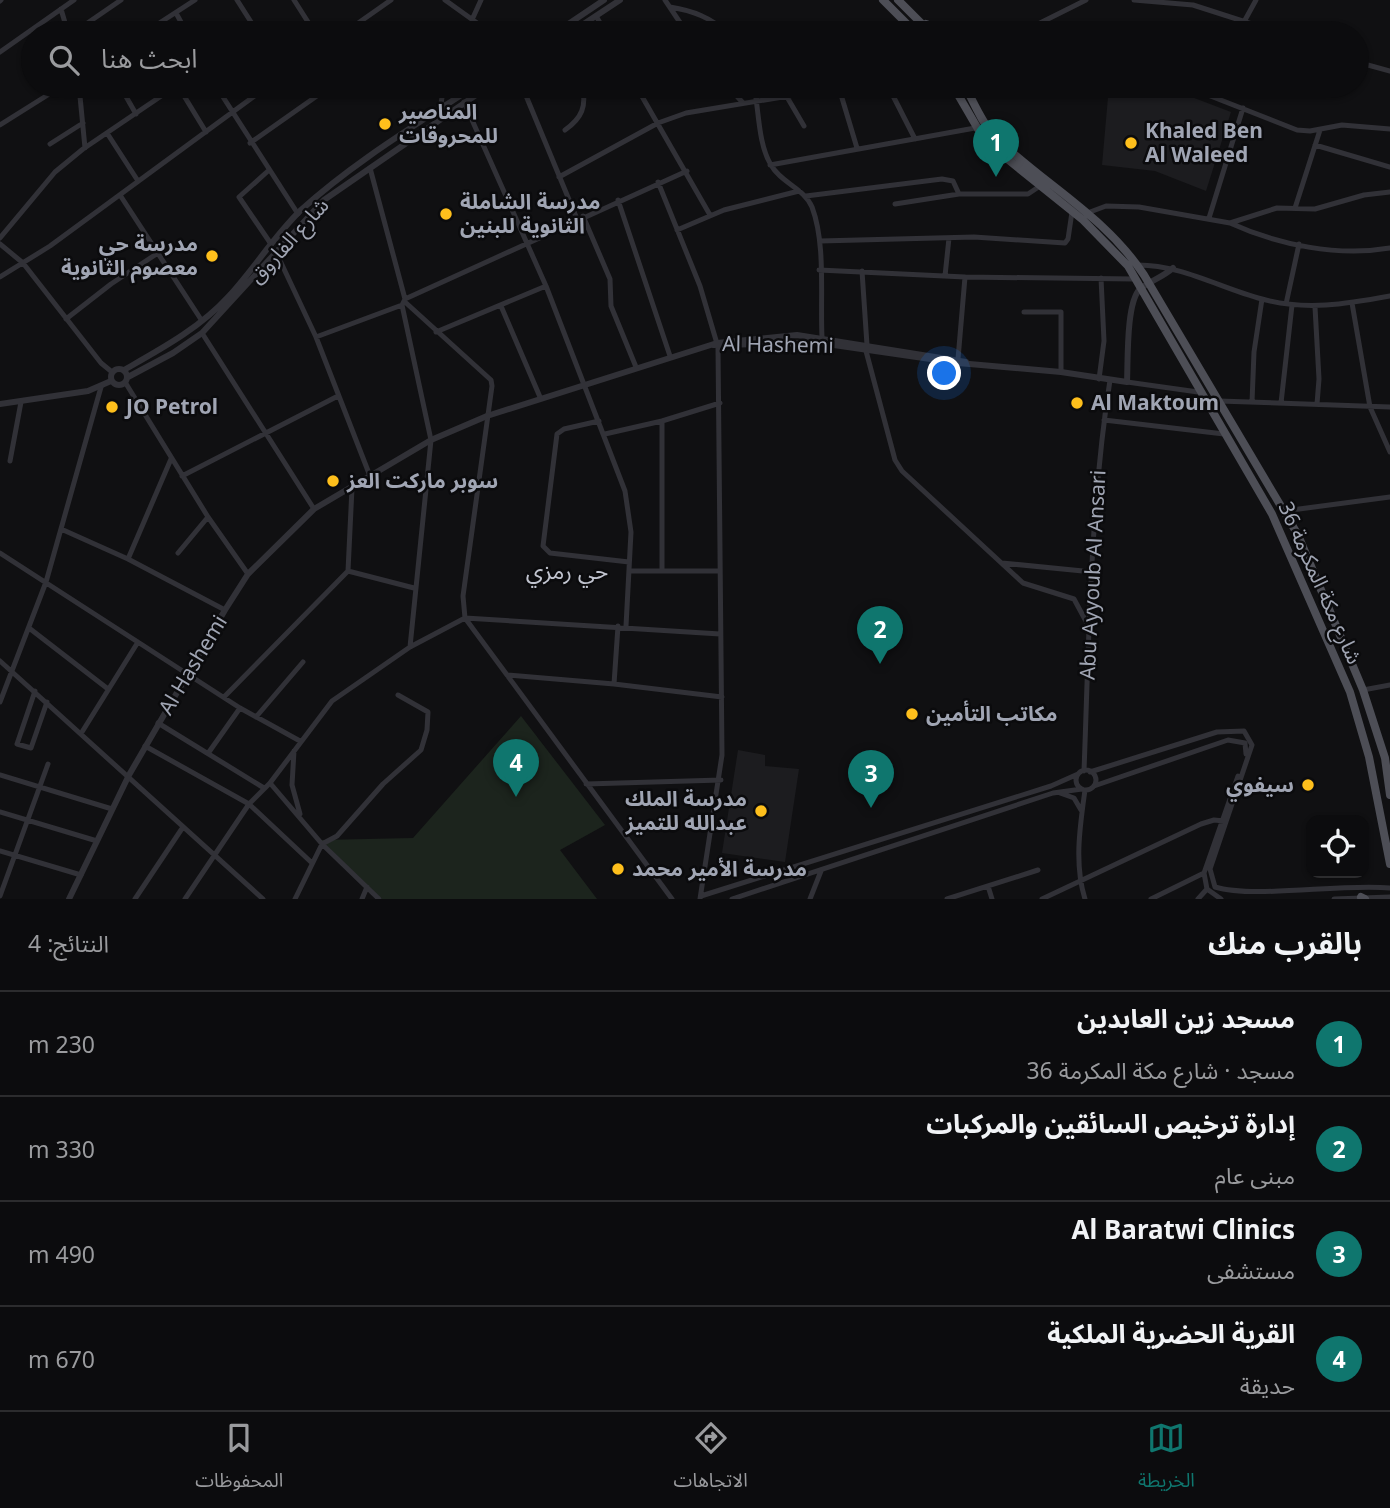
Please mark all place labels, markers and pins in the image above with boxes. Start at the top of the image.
place label: المناصير للمحروقات [398,97,498,149]
marker: المناصير للمحروقات [377,116,393,132]
place label: Khaled Ben Al Waleed [1145,116,1263,168]
pin: 1 [973,119,1019,177]
marker: Khaled Ben Al Waleed [1123,135,1139,151]
place label: مدرسة الشاملة الثانوية للبنين [460,187,600,239]
marker: مدرسة الشاملة الثانوية للبنين [438,206,454,222]
place label: مدرسة حي معصوم الثانوية [61,229,198,284]
marker: مدرسة حي معصوم الثانوية [204,248,220,264]
place label: Al Maktoum [1091,388,1219,416]
place label: JO Petrol [124,392,218,420]
marker: Al Maktoum [1069,395,1085,411]
marker: JO Petrol [104,399,120,415]
place label: سوبر ماركت العز [346,466,498,494]
marker: سوبر ماركت العز [325,473,341,489]
pin: 2 [857,606,903,664]
place label: مكاتب التأمين [926,699,1057,727]
marker: مكاتب التأمين [904,706,920,722]
pin: 4 [493,739,539,797]
pin: 3 [848,750,894,808]
place label: سيفوي [1226,770,1294,802]
marker: سيفوي [1300,777,1316,793]
place label: مدرسة الملك عبدالله للتميز [625,784,747,836]
marker: مدرسة الملك عبدالله للتميز [753,803,769,819]
place label: مدرسة الأمير محمد [632,854,807,882]
marker: مدرسة الأمير محمد [610,861,626,877]

